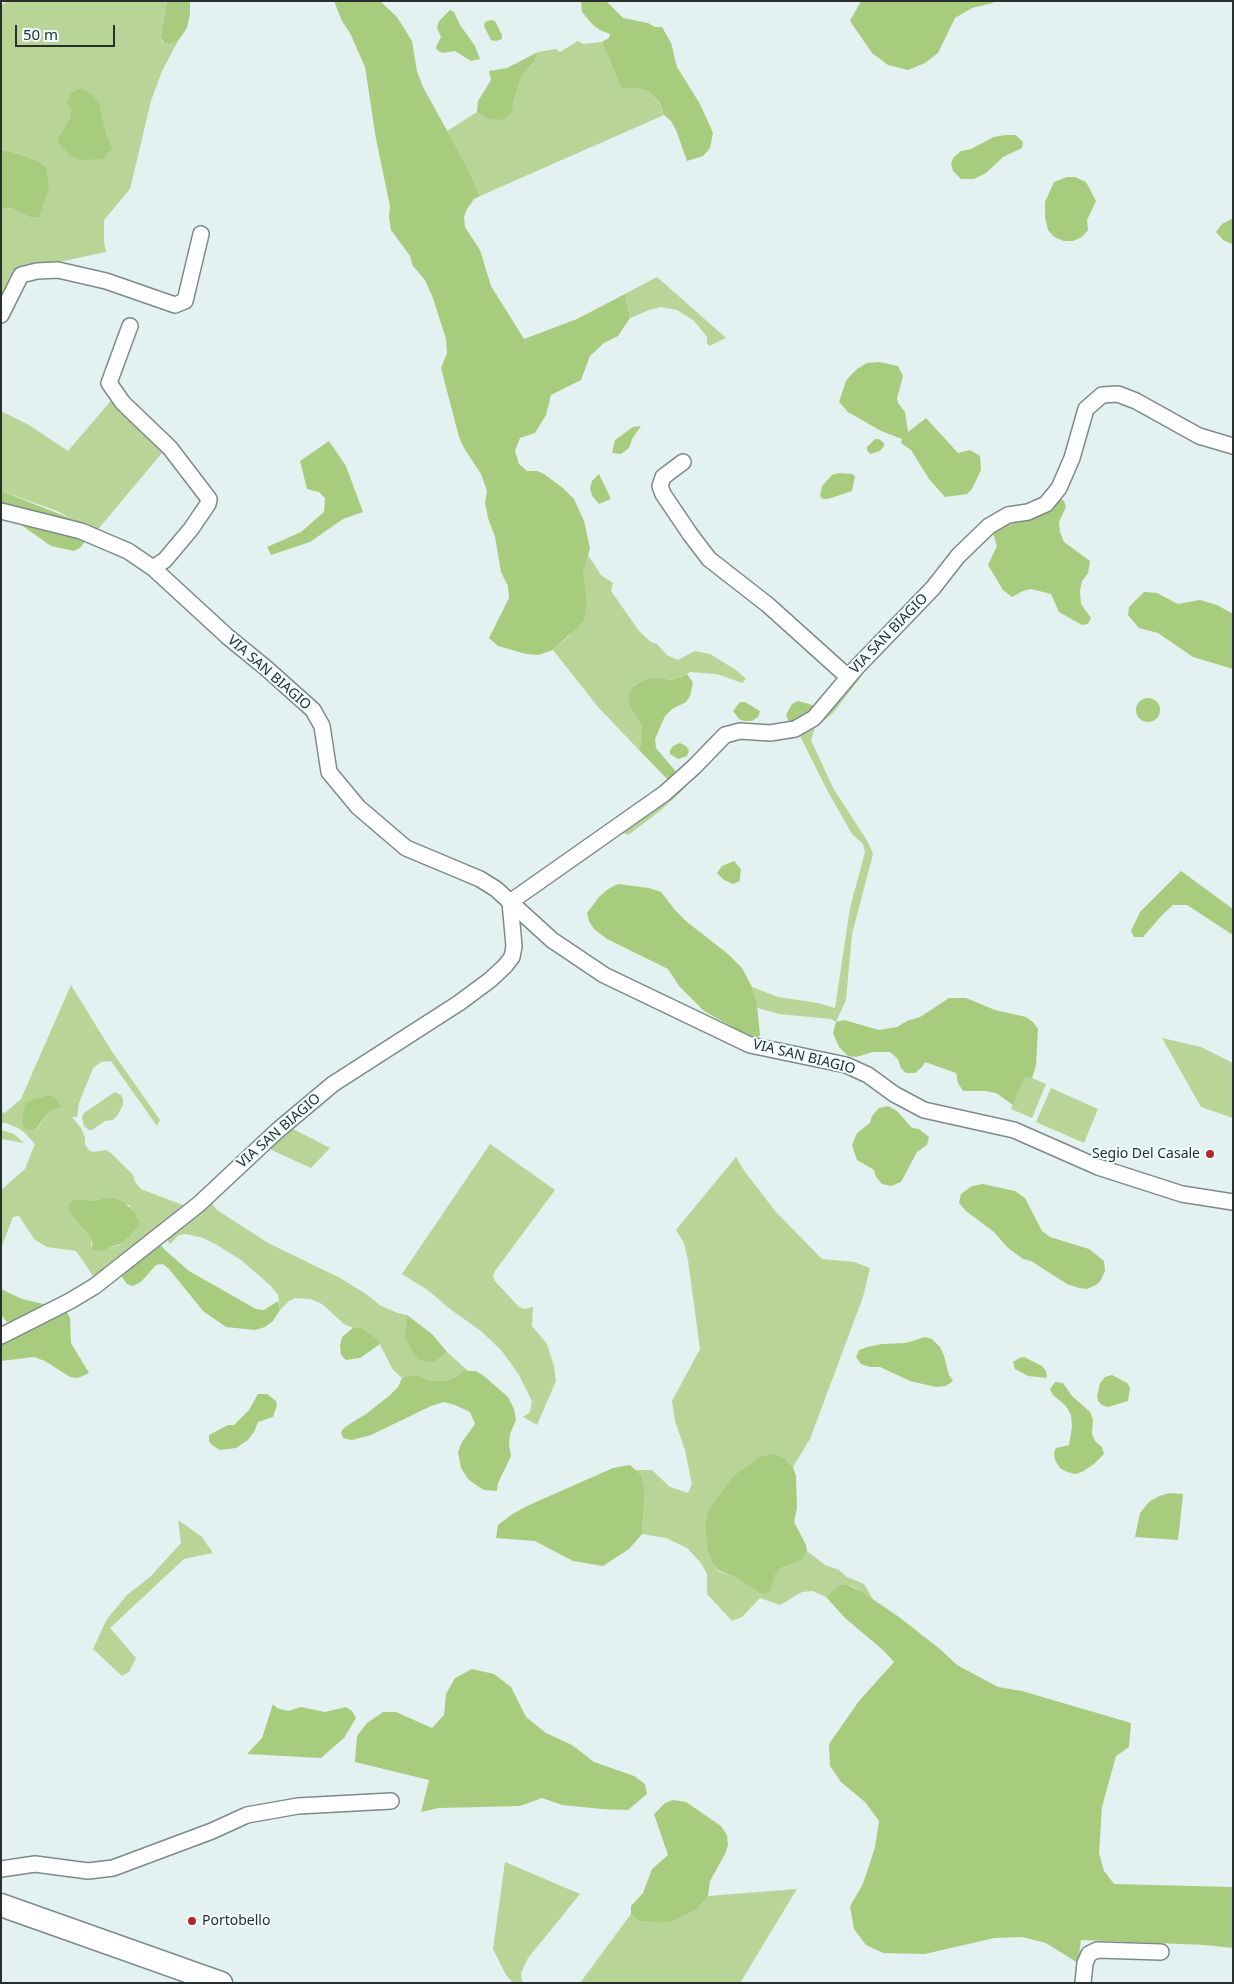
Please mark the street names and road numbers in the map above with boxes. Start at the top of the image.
street label: VIA SAN BIAGIO [846,590,932,678]
street label: VIA SAN BIAGIO [224,632,314,714]
street label: VIA SAN BIAGIO [751,1036,857,1078]
street label: VIA SAN BIAGIO [234,1090,324,1172]

